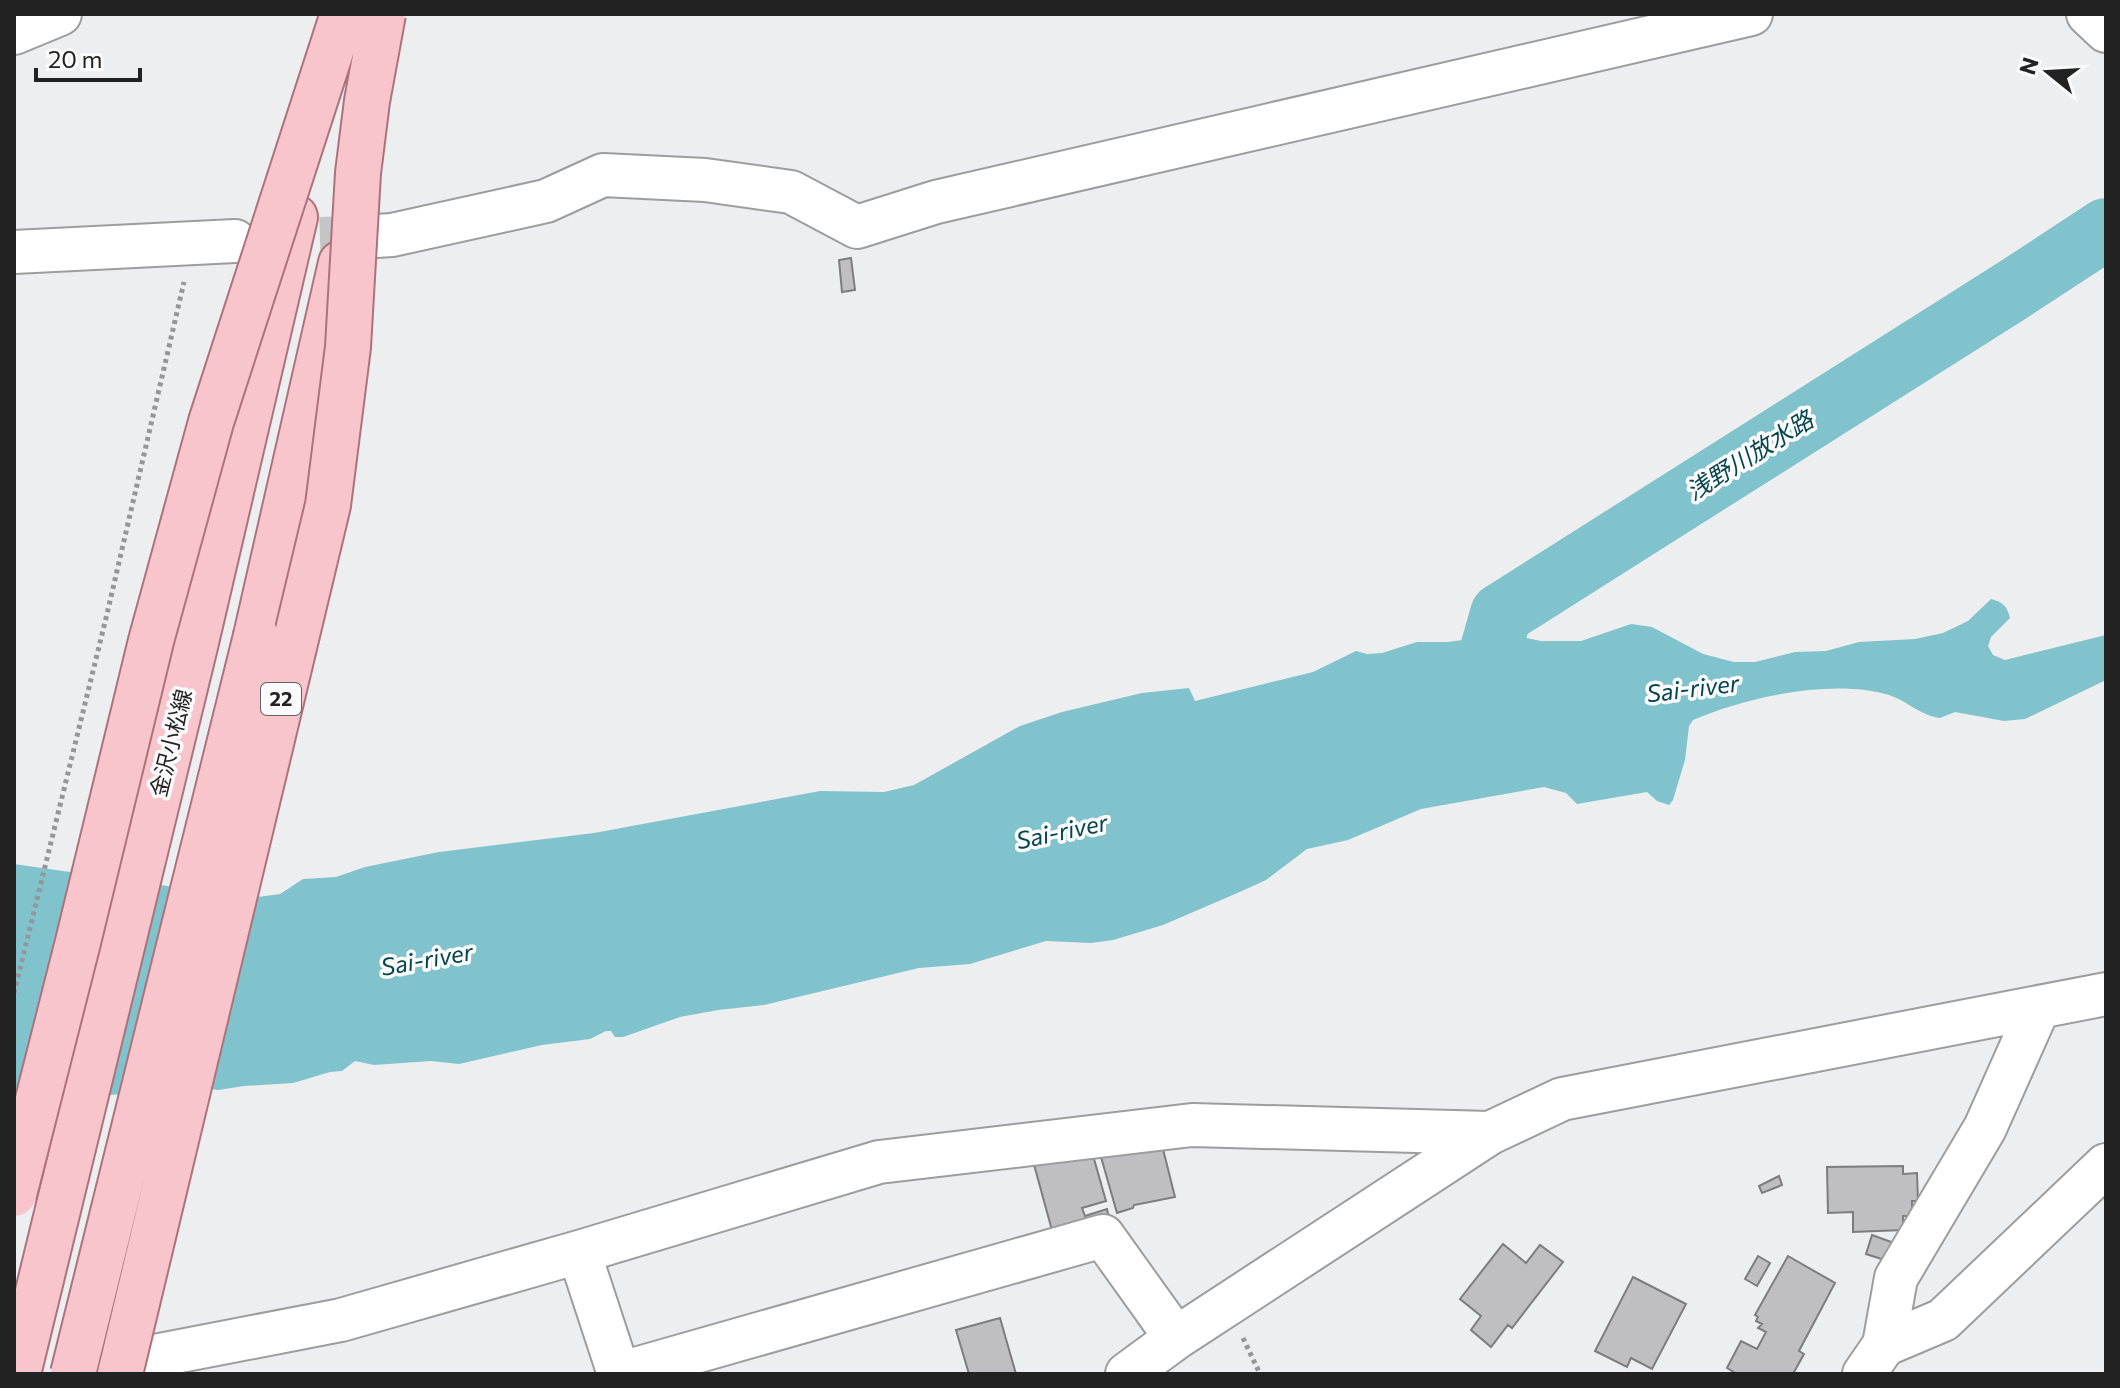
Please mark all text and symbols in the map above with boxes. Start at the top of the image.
scale bar [36,32,140,82]
north arrow [2008,32,2088,112]
text: 20 m [48,44,102,73]
text: N [2013,54,2044,78]
water label: 浅野川放水路 [1680,403,1820,505]
water label: Sai-river [1645,667,1742,708]
road number: 22 [261,683,301,715]
street label: 金沢小松線 [144,686,197,800]
water label: Sai-river [1013,806,1112,854]
water label: Sai-river [378,936,476,981]

